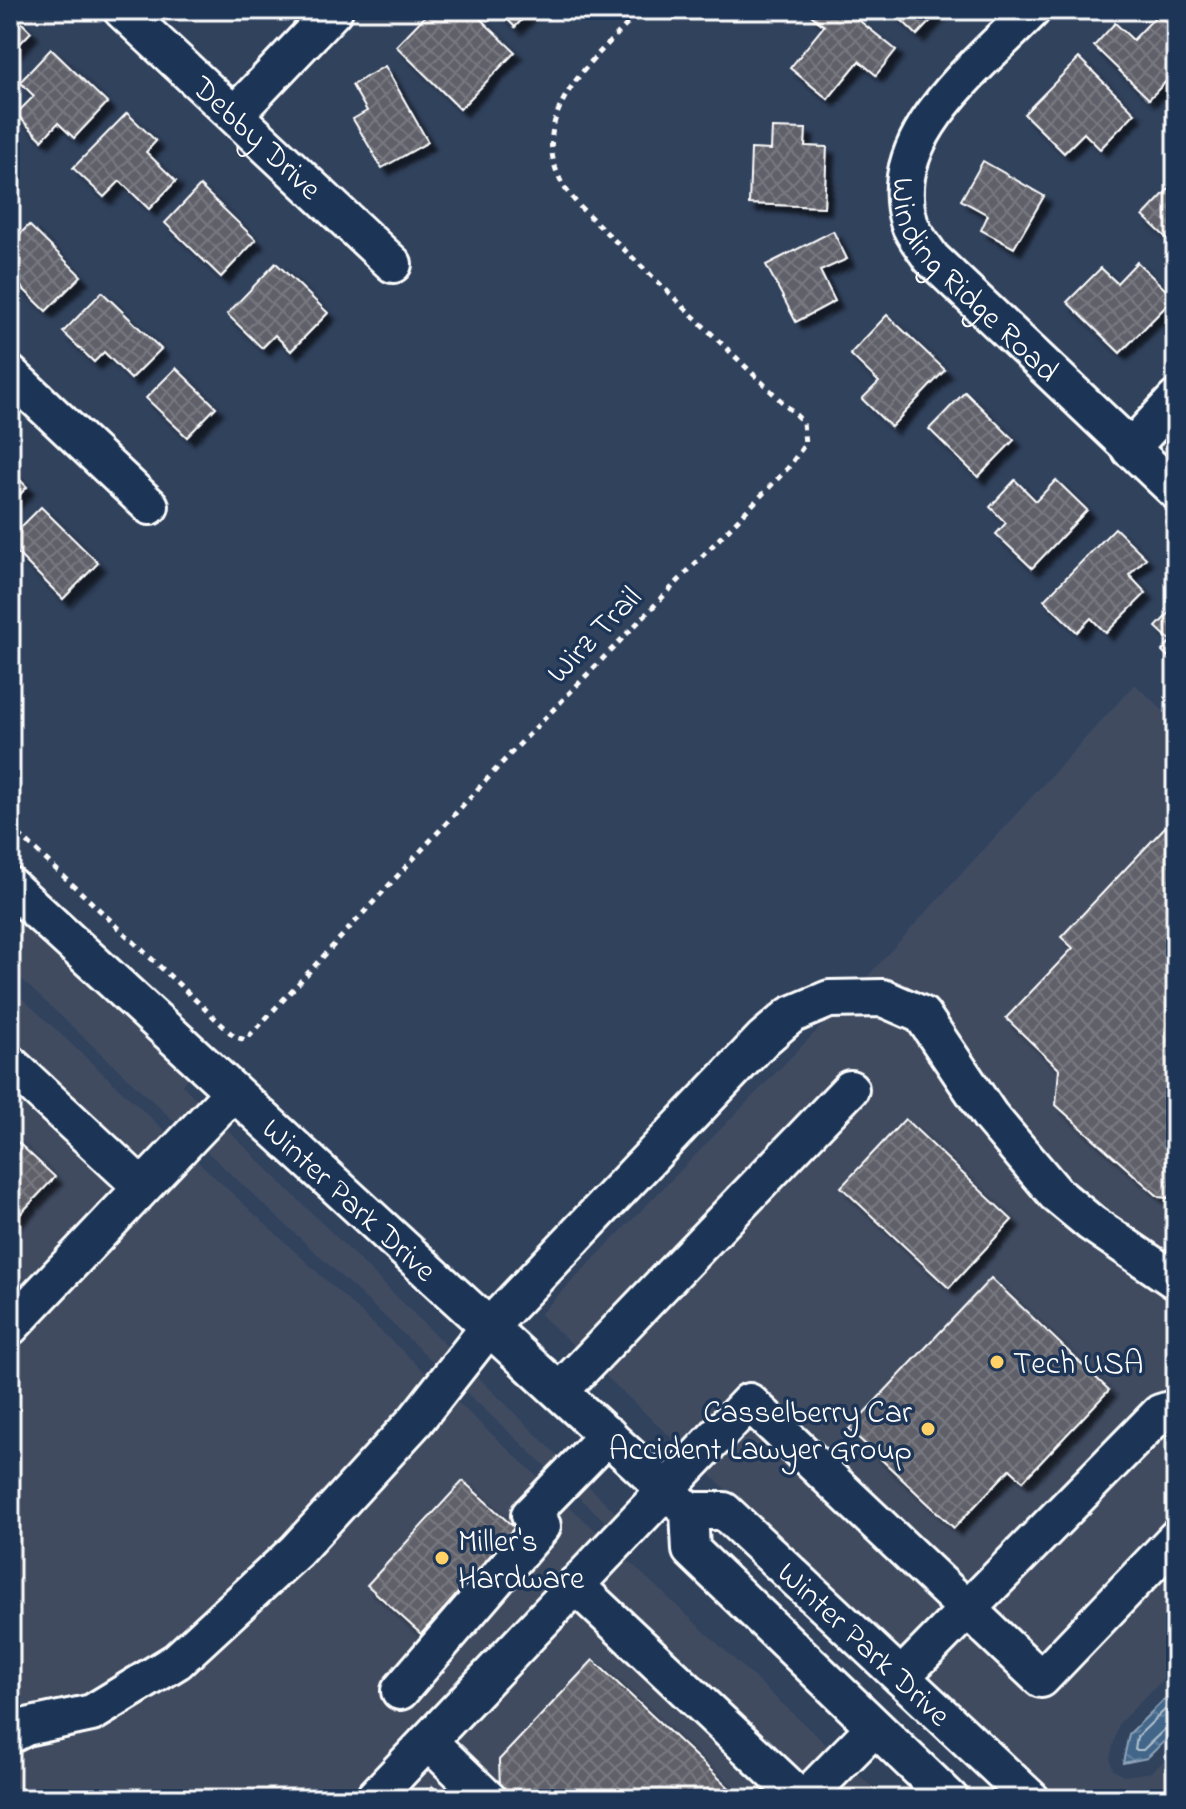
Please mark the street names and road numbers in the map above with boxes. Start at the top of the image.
street label: Debby Drive [179,66,331,213]
street label: Winding Ridge Road [877,177,1068,395]
street label: Wirz Trail [537,577,654,696]
street label: Winter Park Drive [249,1108,446,1295]
street label: Winter Park Drive [765,1552,960,1740]

